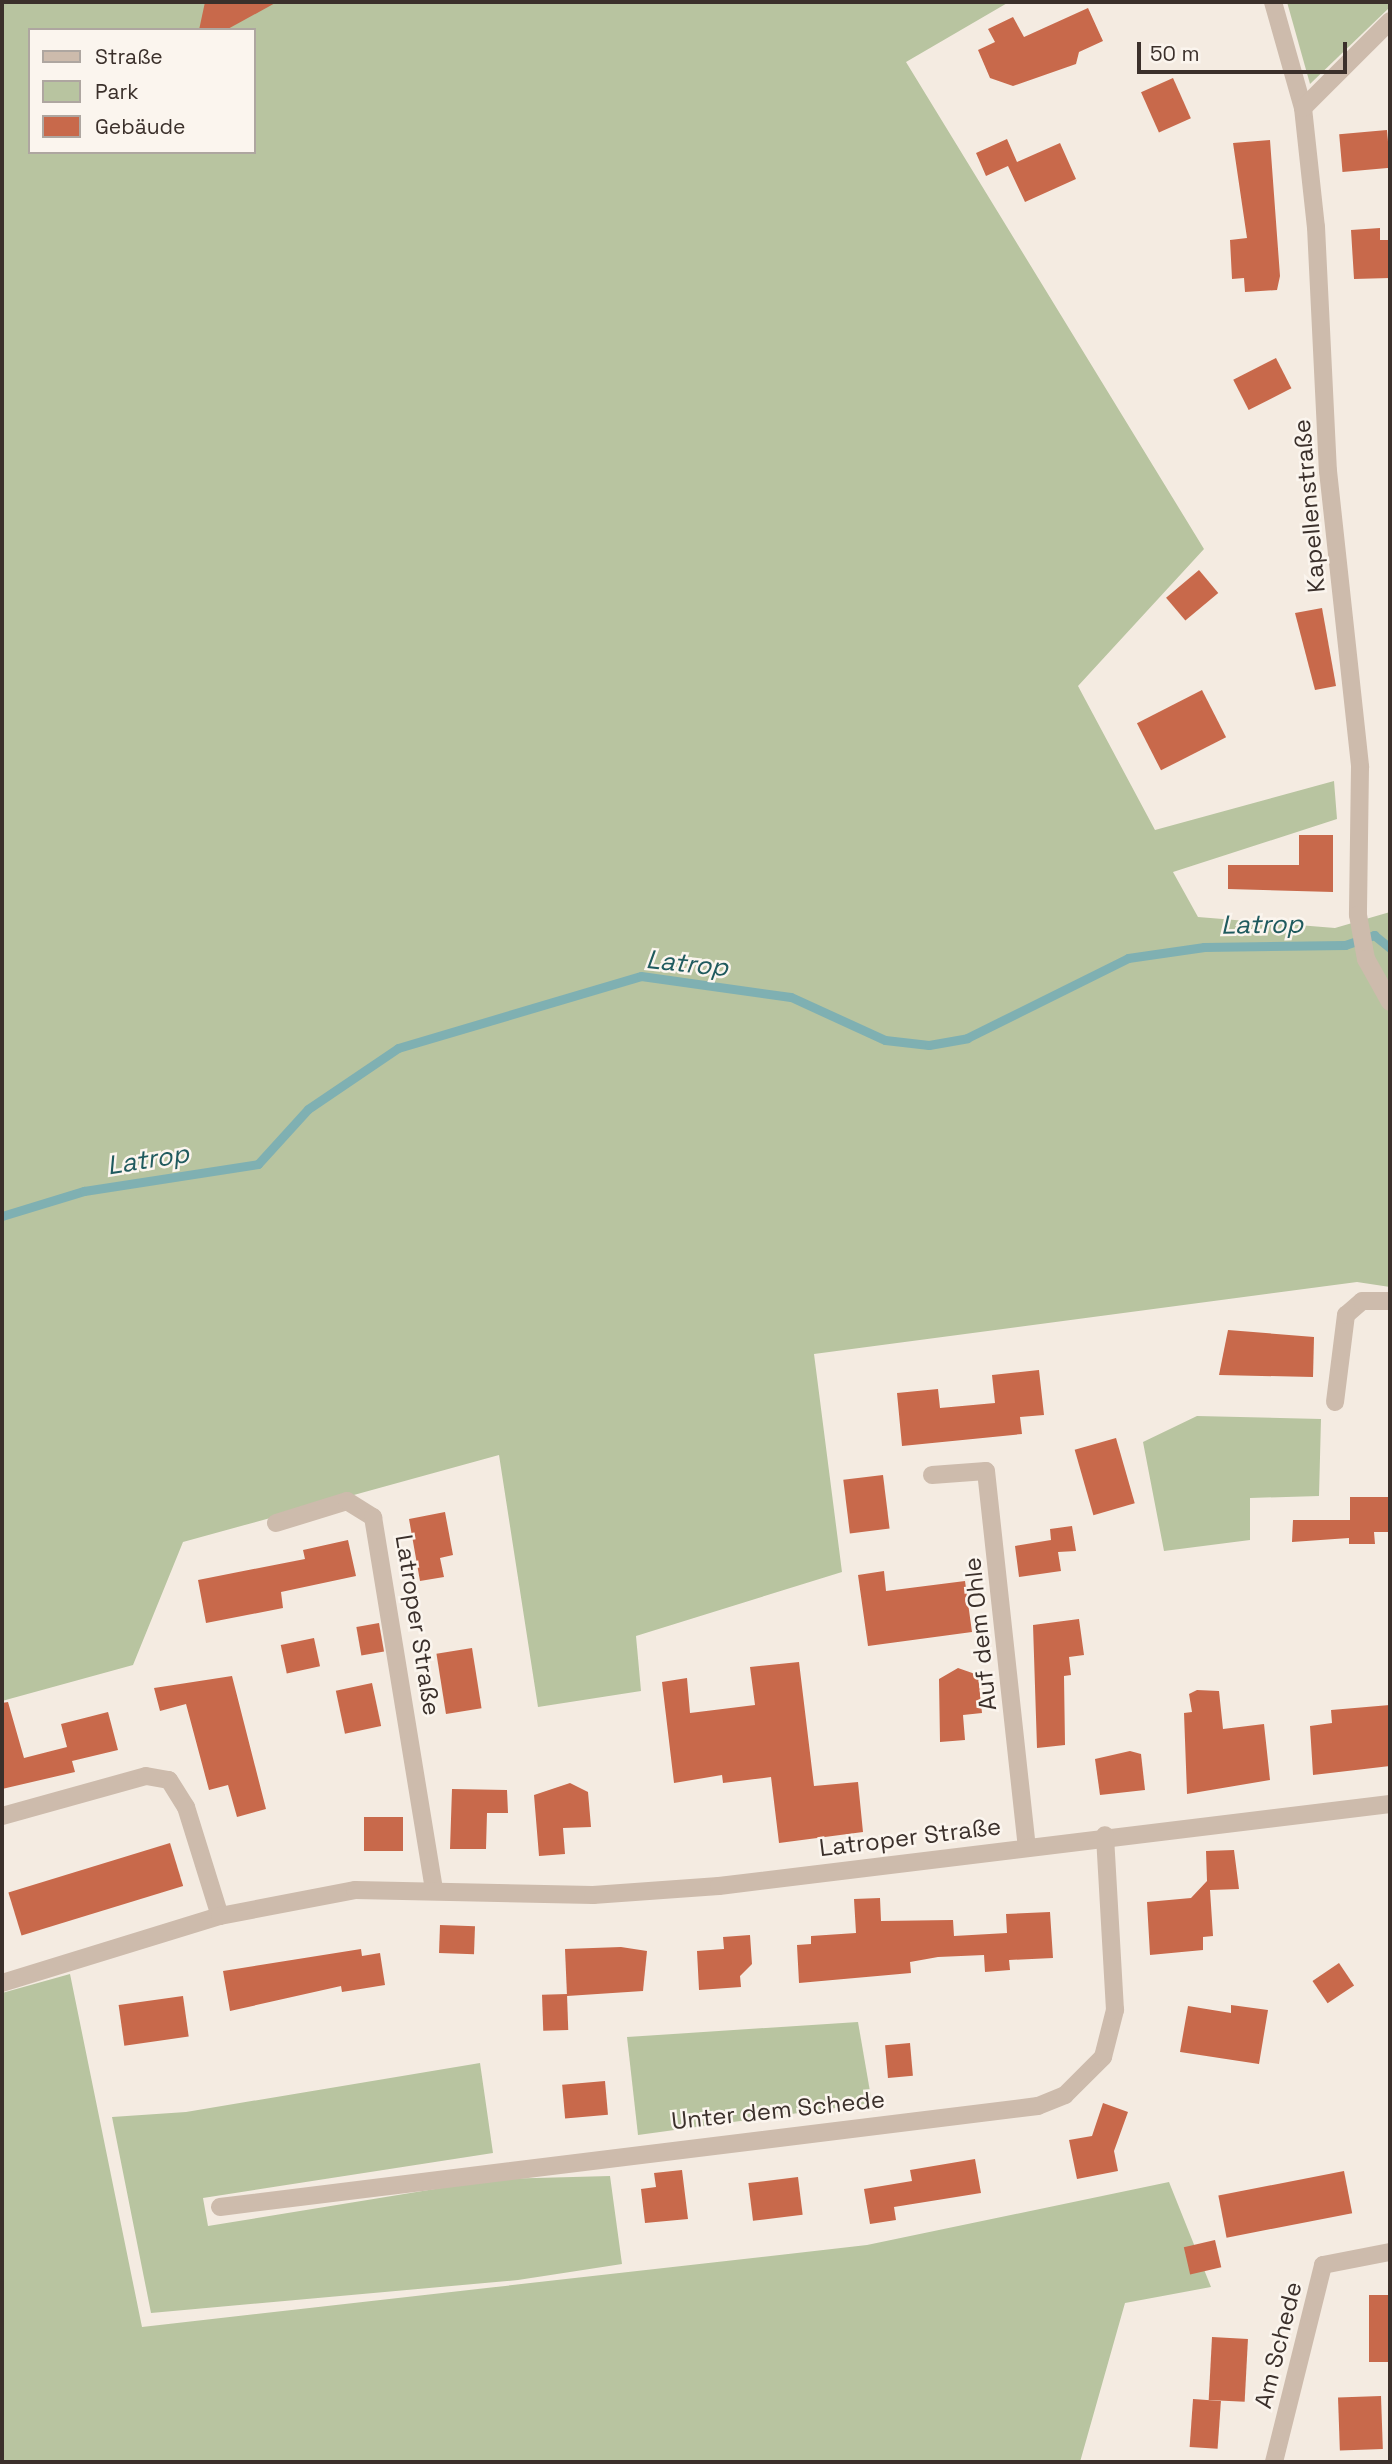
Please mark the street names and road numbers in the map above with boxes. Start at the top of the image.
street label: Kapellenstraße [1287,418,1331,594]
street label: Latroper Straße [389,1532,447,1718]
street label: Auf dem Ohle [958,1556,1002,1712]
street label: Latroper Straße [817,1812,1003,1862]
street label: Unter dem Schede [670,2084,886,2136]
street label: Am Schede [1248,2279,1308,2411]

